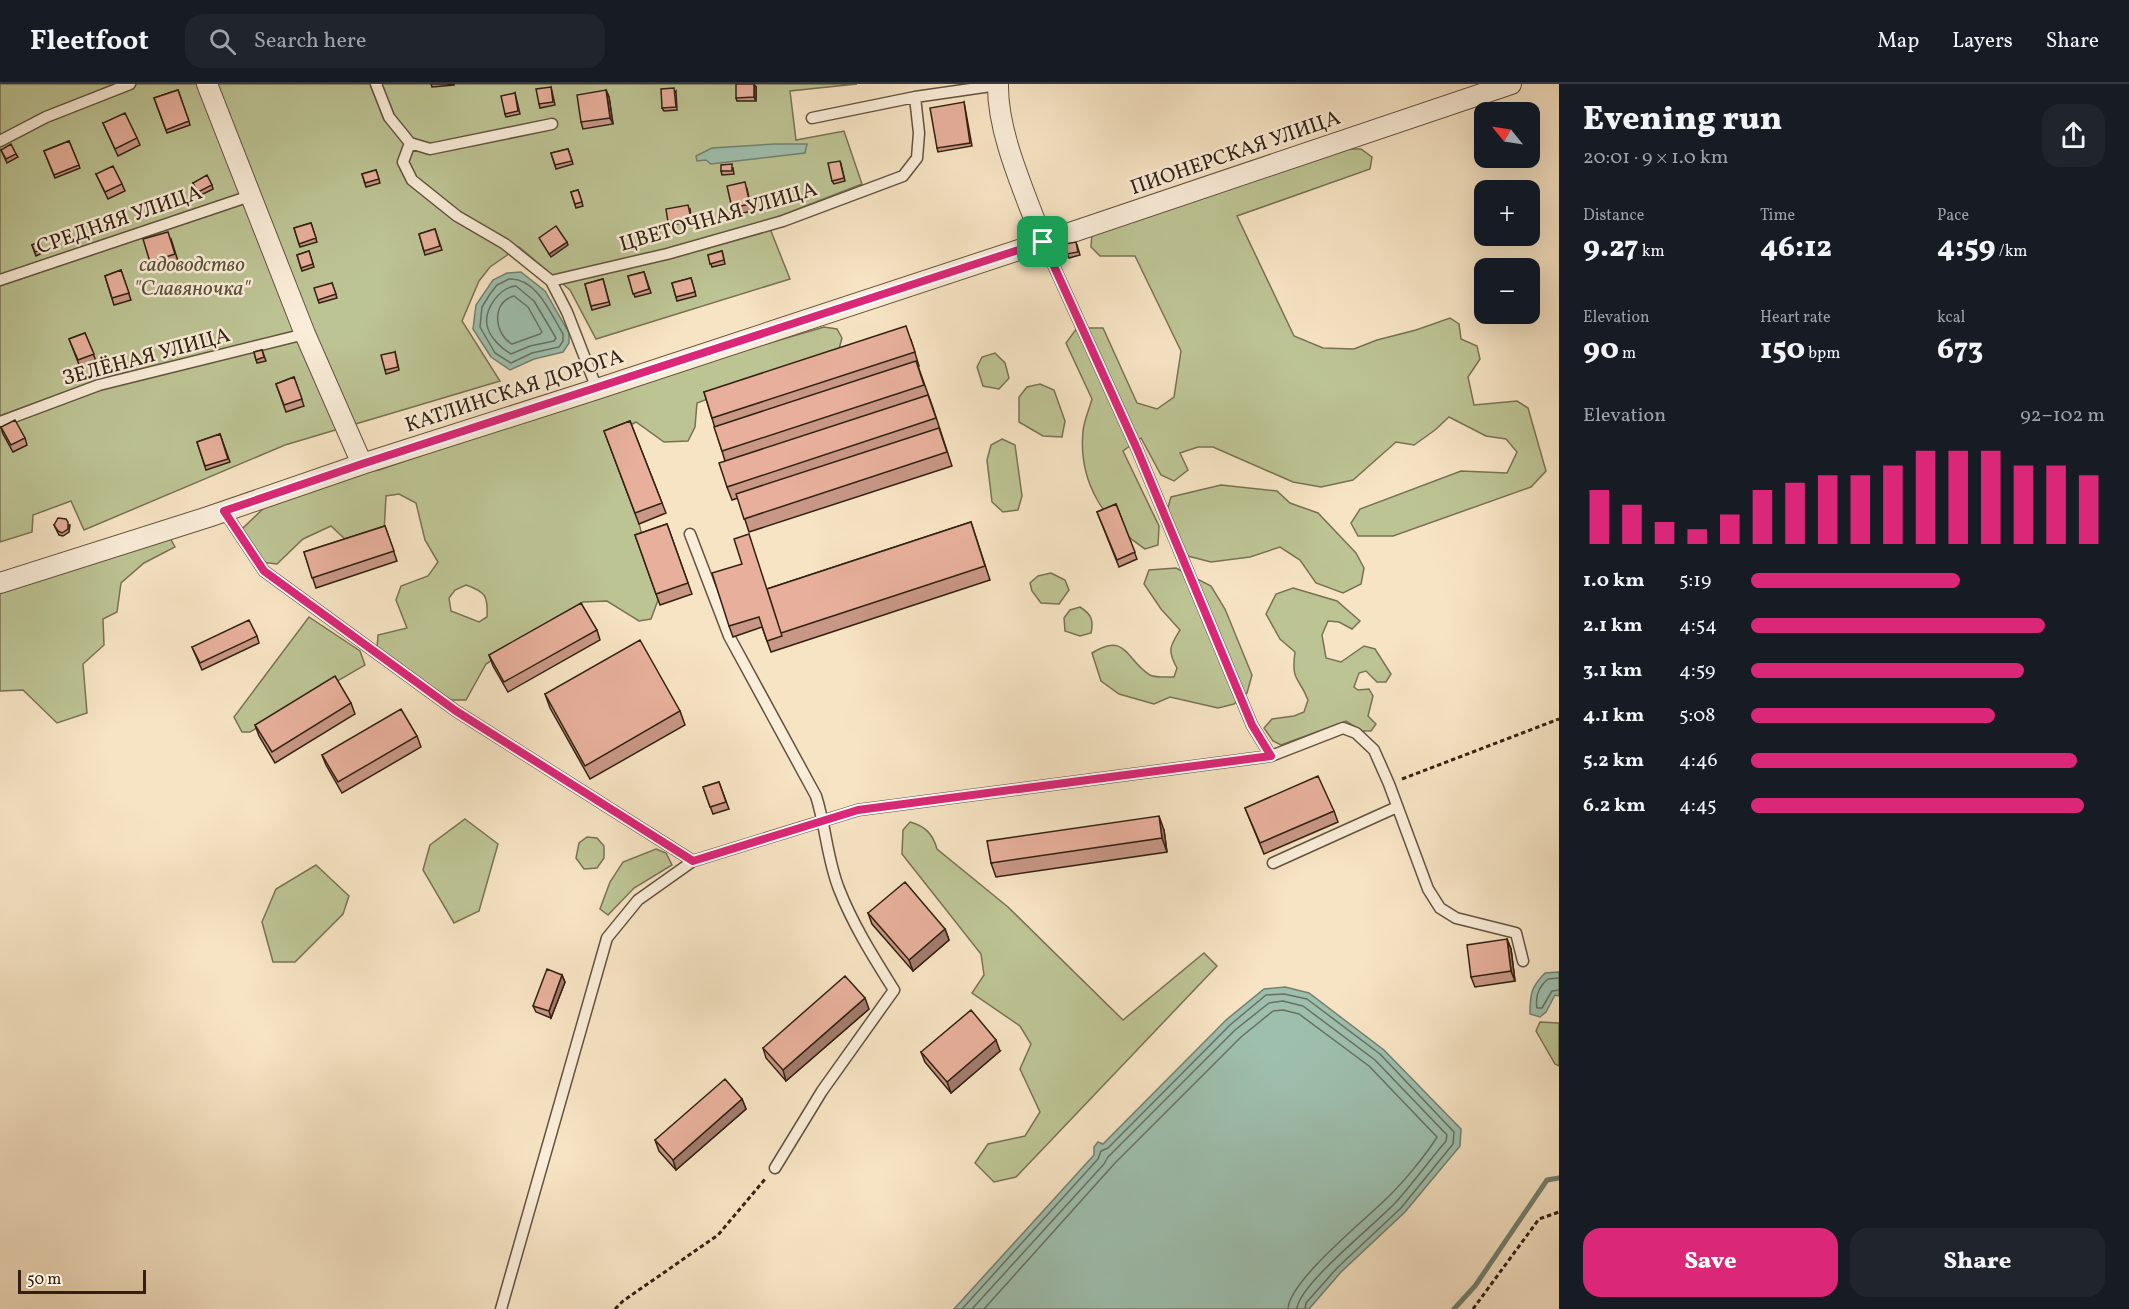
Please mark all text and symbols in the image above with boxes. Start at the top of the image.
search box [185,14,605,68]
text: Fleetfoot [30,22,149,61]
icon: search [206,25,239,58]
text: Search here [254,26,366,57]
text: Map [1877,27,1919,56]
text: Layers [1952,27,2013,56]
text: Share [2046,27,2099,56]
text: Evening run [1583,98,1782,144]
north arrow [1474,102,1540,168]
map controls [1474,102,1540,324]
street label: ПИОНЕРСКАЯ УЛИЦА [1127,104,1345,203]
button: share [2042,104,2105,167]
text: 20:01 · 9 × 1.0 km [1583,144,1728,172]
street label: ЦВЕТОЧНАЯ УЛИЦА [616,175,821,260]
street label: СРЕДНЯЯ УЛИЦА [33,178,206,262]
button: + [1474,180,1540,246]
text: Distance [1583,205,1644,227]
text: Time [1760,205,1795,227]
text: Pace [1937,205,1969,227]
pin [1017,216,1068,267]
icon: arrive [1026,225,1059,258]
text: 9.27 [1583,227,1639,269]
text: 46:12 [1760,227,1832,269]
text: 4:59 [1937,227,1996,269]
text: km [1639,241,1665,263]
text: /km [1996,241,2028,263]
park label: садоводство "Славяночка" [134,251,251,304]
button: − [1474,258,1540,324]
text: Elevation [1583,307,1650,329]
text: Heart rate [1760,307,1831,329]
text: kcal [1937,307,1965,329]
street label: ЗЕЛЁНАЯ УЛИЦА [59,321,234,394]
text: 90 [1583,329,1619,371]
text: 150 [1760,329,1805,371]
text: 673 [1937,329,1983,371]
street label: КАТЛИНСКАЯ ДОРОГА [402,342,628,440]
text: m [1619,343,1636,365]
text: bpm [1805,343,1840,365]
text: Elevation [1583,402,1666,430]
text: 92–102 m [2020,402,2105,430]
text: 1.0 km [1583,567,1645,595]
text: 5:19 [1679,567,1711,595]
text: 2.1 km [1583,612,1643,640]
text: 4:54 [1679,612,1717,640]
text: 3.1 km [1583,657,1642,685]
text: 4:59 [1679,657,1715,685]
text: 4.1 km [1583,702,1644,730]
text: 5:08 [1679,702,1716,730]
text: 5.2 km [1583,747,1644,775]
text: 4:46 [1679,747,1718,775]
text: 6.2 km [1583,792,1646,820]
text: 4:45 [1679,792,1717,820]
button: Save [1583,1228,1838,1297]
button: Share [1850,1228,2105,1297]
scale bar [18,1267,146,1294]
text: 50 m [27,1269,61,1291]

